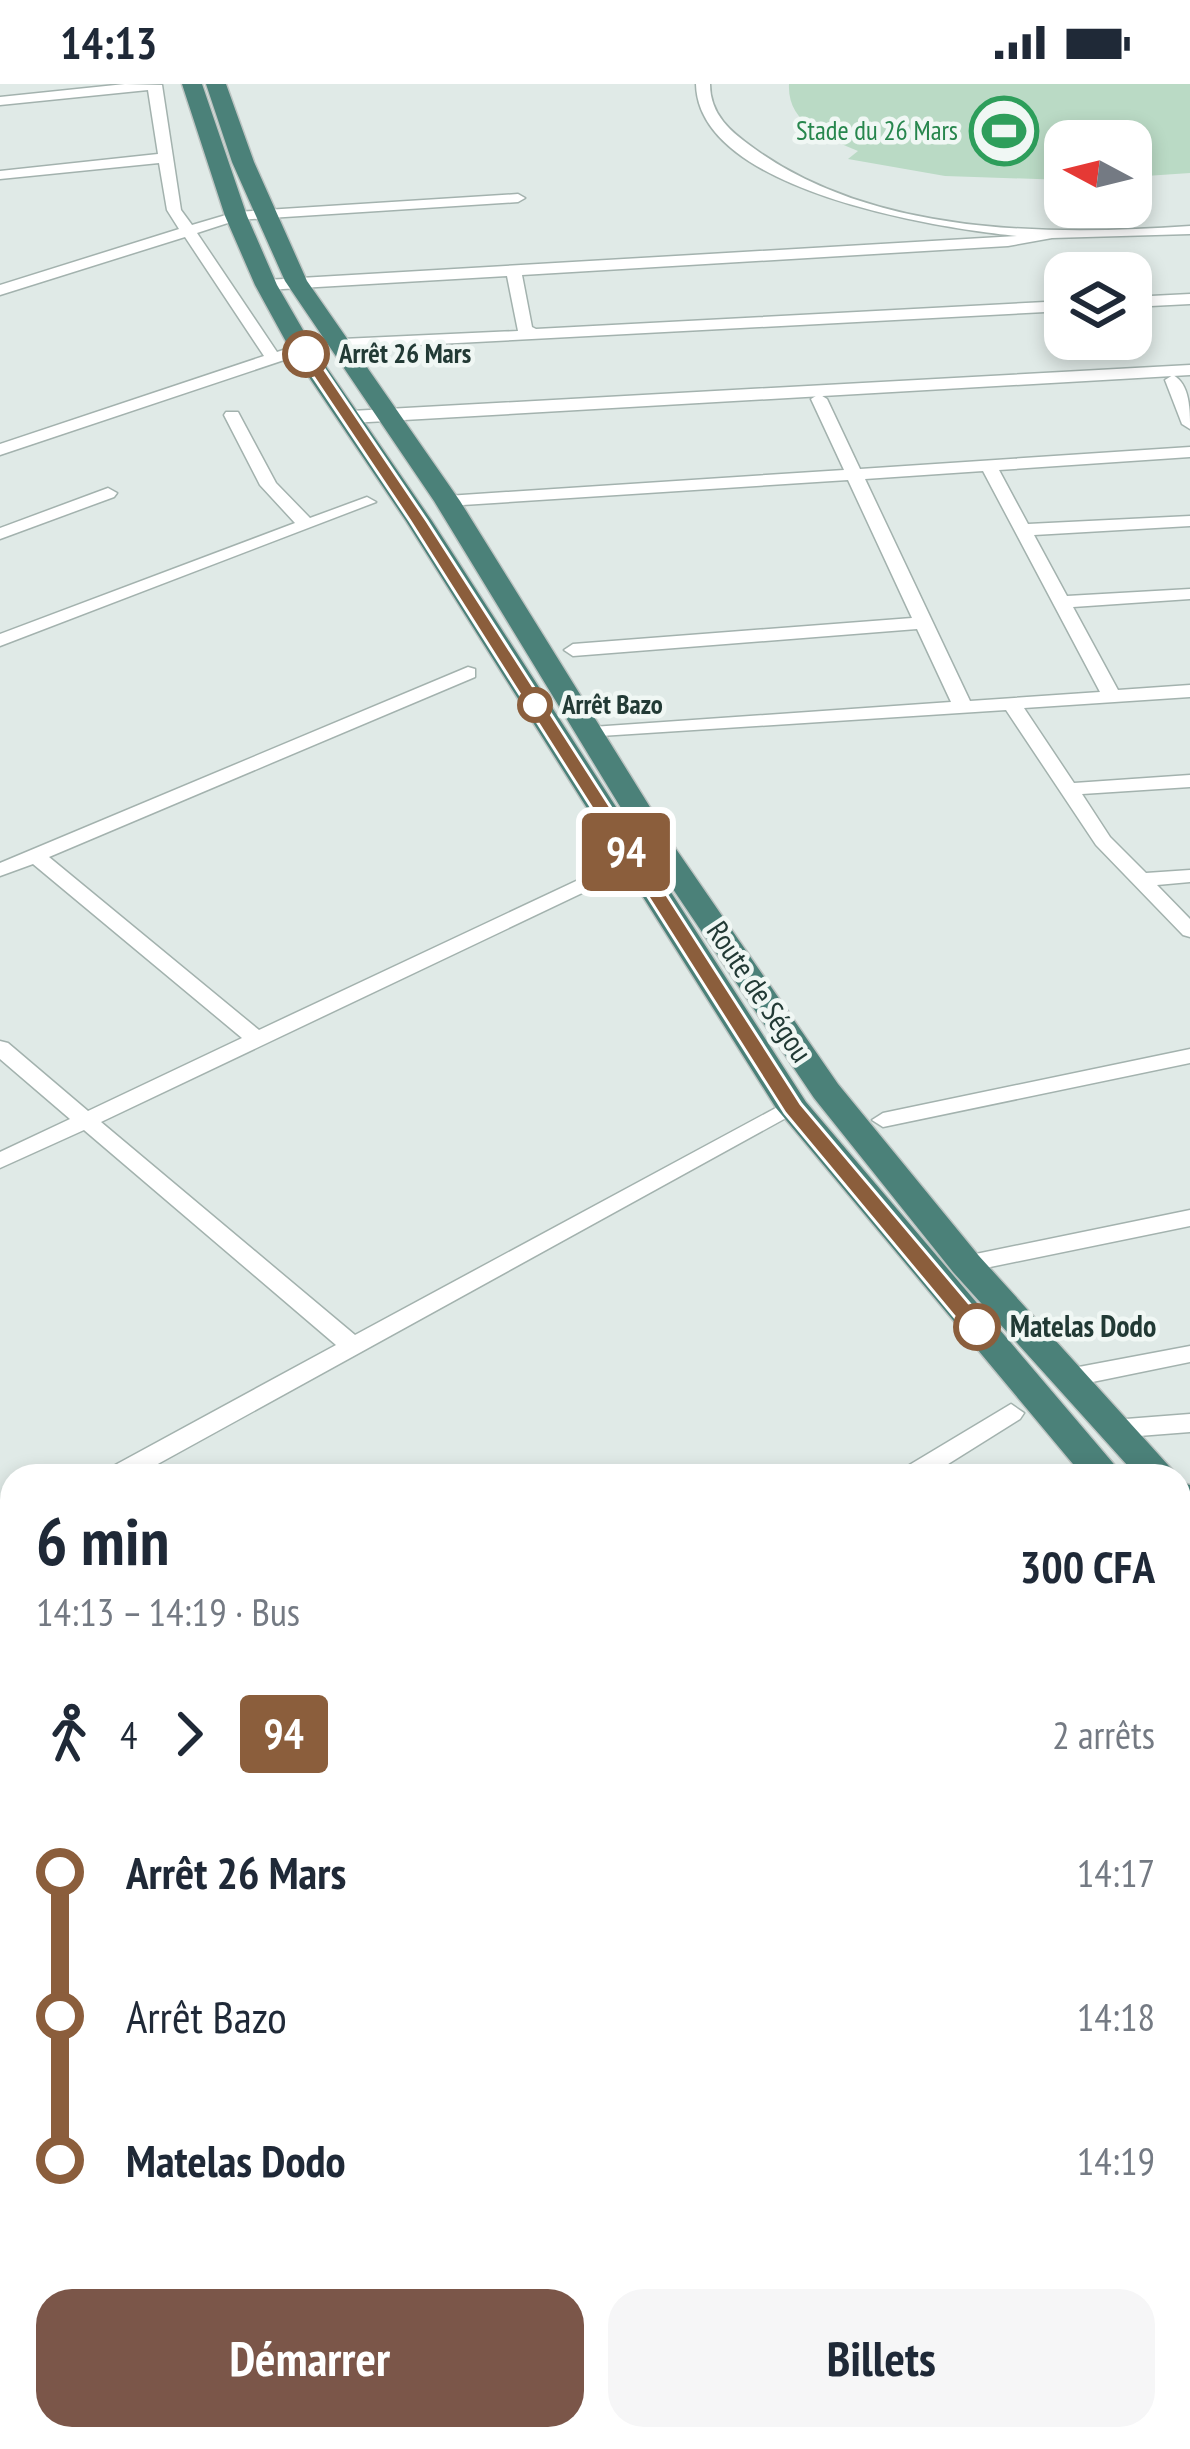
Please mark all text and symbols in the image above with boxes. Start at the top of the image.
text: 14:13 [60,13,157,71]
sports icon: Stade du 26 Mars [969,96,1039,166]
place label: Stade du 26 Mars [796,113,958,147]
north arrow [1044,120,1152,228]
map controls [1044,120,1152,360]
button: layers [1044,252,1152,360]
marker: Arrêt 26 Mars [284,332,328,376]
place label: Arrêt 26 Mars [338,336,471,370]
place label: Arrêt Bazo [561,687,663,721]
marker: Arrêt Bazo [519,689,551,721]
line badge: 94 [572,813,680,891]
text: 94 [606,824,646,879]
street label: Route de Ségou [699,913,822,1069]
marker: Matelas Dodo [955,1305,999,1349]
place label: Matelas Dodo [1010,1306,1156,1345]
text: 6 min [36,1498,169,1583]
text: 300 CFA [1020,1537,1155,1595]
text: 14:13 – 14:19 · Bus [36,1586,300,1637]
icon: walk [36,1701,102,1767]
icon: forward [156,1701,222,1767]
text: 94 [264,1706,304,1761]
text: 4 [120,1709,138,1760]
text: 2 arrêts [1052,1709,1155,1760]
text: Arrêt 26 Mars [126,1843,346,1901]
text: 14:17 [1077,1847,1155,1898]
text: Arrêt Bazo [126,1987,287,2045]
text: 14:18 [1077,1991,1155,2042]
text: Matelas Dodo [126,2131,345,2189]
text: 14:19 [1077,2135,1155,2186]
button: Démarrer [36,2289,584,2427]
button: Billets [608,2289,1155,2427]

